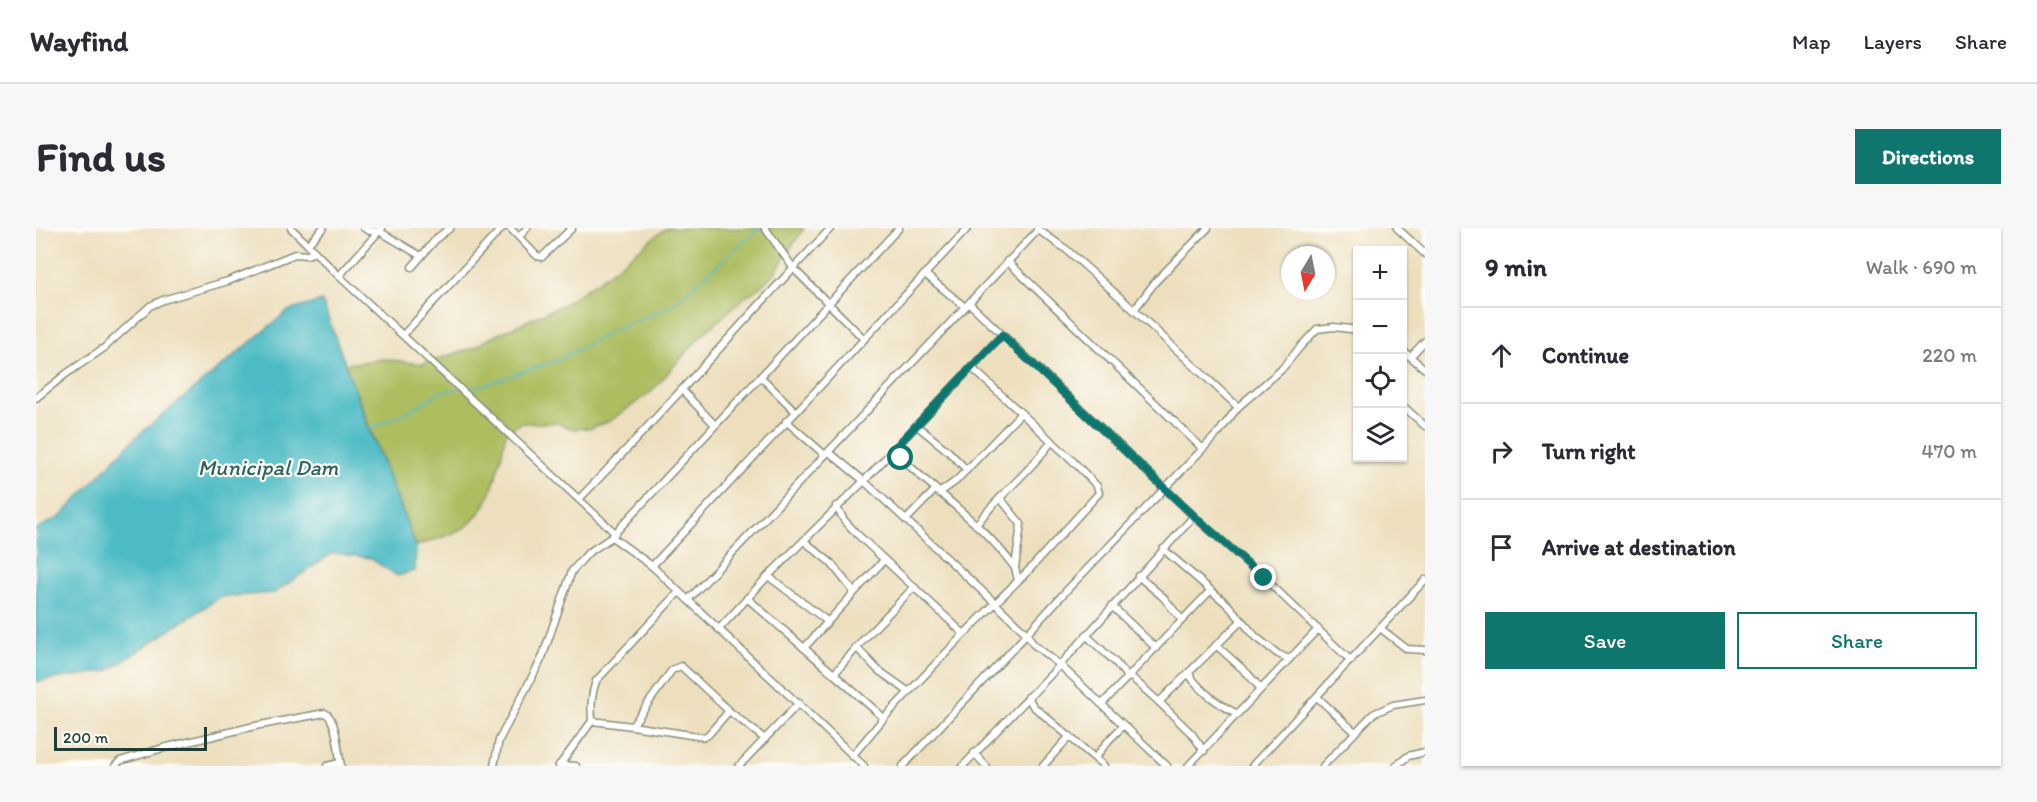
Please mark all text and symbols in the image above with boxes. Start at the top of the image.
text: Wayfind [30,24,128,58]
text: Map [1792,29,1831,54]
text: Layers [1864,29,1922,54]
text: Share [1955,29,2007,54]
button: Directions [1855,129,2001,184]
text: Find us [36,131,166,182]
north arrow [1281,246,1335,300]
map controls [1353,246,1407,462]
button: + [1353,246,1407,300]
text: 9 min [1485,251,1547,283]
text: Walk · 690 m [1866,255,1977,279]
button: − [1353,300,1407,354]
icon: ahead [1485,339,1518,372]
text: Continue [1542,342,1629,369]
text: 220 m [1922,343,1977,367]
button: locate [1353,354,1407,408]
button: layers [1353,408,1407,462]
icon: right [1485,435,1518,468]
text: Turn right [1542,438,1636,465]
text: 470 m [1921,439,1977,463]
route start [887,444,913,470]
water label: Municipal Dam [198,454,339,481]
icon: arrive [1485,531,1518,564]
text: Arrive at destination [1542,534,1736,561]
route end [1250,564,1276,590]
button: Save [1485,612,1725,669]
button: Share [1737,612,1977,669]
scale bar [54,724,207,752]
text: 200 m [63,728,108,747]

